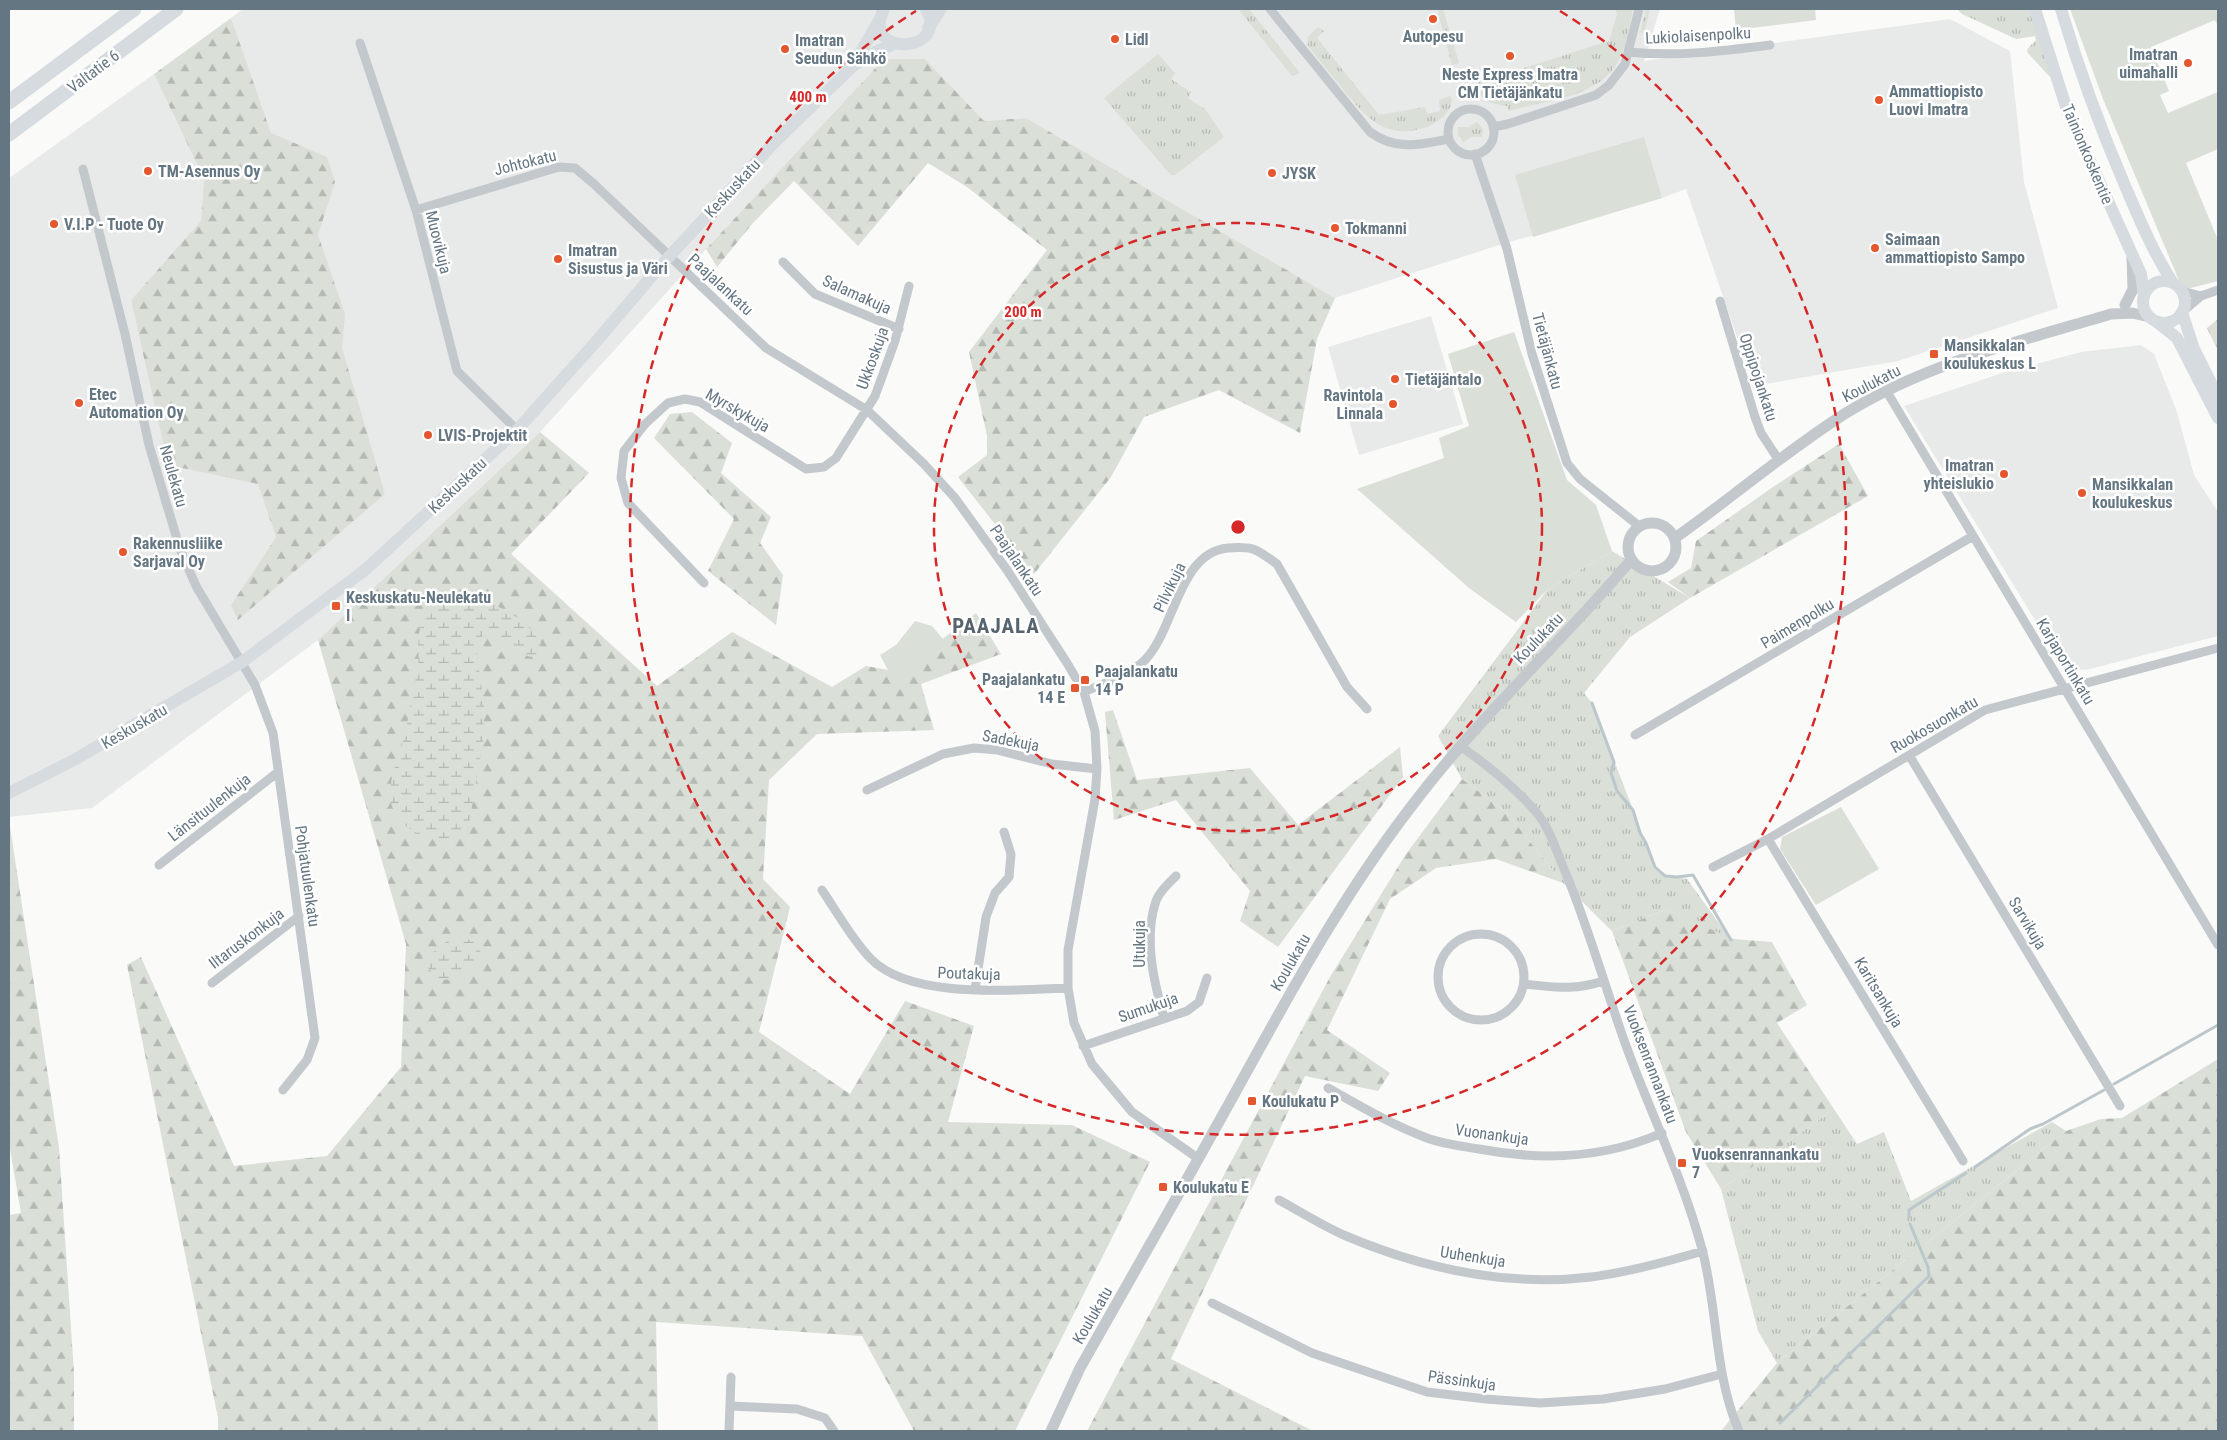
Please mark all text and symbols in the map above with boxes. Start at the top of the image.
marker: Autopesu [1427,13,1439,25]
street label: Lukiolaisenpolku [1645,23,1751,48]
place label: Autopesu [1403,27,1463,46]
place label: Lidl [1125,30,1149,49]
place label: Imatran Seudun Sähkö [795,31,886,68]
marker: Lidl [1109,33,1121,45]
marker: Imatran Seudun Sähkö [779,43,791,55]
place label: Imatran uimahalli [2119,45,2178,82]
street label: Valtatie 6 [64,46,123,97]
marker: Neste Express Imatra CM Tietäjänkatu [1504,50,1516,62]
marker: Imatran uimahalli [2182,57,2194,69]
place label: Neste Express Imatra CM Tietäjänkatu [1442,65,1579,102]
place label: Ammattiopisto Luovi Imatra [1889,82,1983,119]
text: 400 m [789,88,827,106]
marker: Ammattiopisto Luovi Imatra [1873,94,1885,106]
street label: Tainionkoskentie [2058,101,2117,207]
street label: Johtokatu [492,146,558,179]
street label: Keskuskatu [701,155,764,221]
place label: TM-Asennus Oy [158,162,260,181]
place label: JYSK [1282,164,1316,183]
marker: TM-Asennus Oy [142,165,154,177]
marker: JYSK [1266,167,1278,179]
street label: Muovikuja [422,209,456,276]
place label: V.I.P - Tuote Oy [64,215,164,234]
marker: V.I.P - Tuote Oy [48,218,60,230]
place label: Tokmanni [1345,219,1407,238]
marker: Tokmanni [1329,222,1341,234]
place label: Saimaan ammattiopisto Sampo [1885,230,2025,267]
place label: Imatran Sisustus ja Väri [568,241,668,278]
marker: Saimaan ammattiopisto Sampo [1869,242,1881,254]
street label: Paajalankatu [684,250,757,319]
marker: Imatran Sisustus ja Väri [552,253,564,265]
street label: Salamakuja [819,271,894,318]
text: 200 m [1004,303,1042,321]
street label: Tietäjänkatu [1528,311,1567,391]
street label: Ukkoskuja [852,324,893,392]
street label: Oppipojankatu [1735,331,1782,424]
place label: Mansikkalan koulukeskus L [1944,336,2036,373]
marker: Mansikkalan koulukeskus L [1928,348,1940,360]
street label: Koulukatu [1839,361,1904,406]
place label: Tietäjäntalo [1405,370,1482,389]
marker: Tietäjäntalo [1389,373,1401,385]
street label: Myrskykuja [702,384,773,436]
place label: Etec Automation Oy [89,385,184,422]
place label: Ravintola Linnala [1323,386,1383,423]
marker: Etec Automation Oy [73,397,85,409]
marker: Ravintola Linnala [1387,398,1399,410]
place label: LVIS-Projektit [438,426,527,445]
marker: LVIS-Projektit [422,429,434,441]
street label: Neulekatu [156,443,191,509]
street label: Keskuskatu [424,454,490,517]
place label: Imatran yhteislukio [1924,456,1994,493]
marker: Imatran yhteislukio [1998,468,2010,480]
place label: Mansikkalan koulukeskus [2092,475,2173,512]
marker: Mansikkalan koulukeskus [2076,487,2088,499]
centre of rings [1229,518,1247,536]
street label: Paajalankatu [986,521,1047,599]
place label: Rakennusliike Sarjaval Oy [133,534,223,571]
marker: Rakennusliike Sarjaval Oy [117,546,129,558]
street label: Pilvikuja [1149,559,1190,615]
place label: Keskuskatu-Neulekatu I [346,588,491,625]
street label: Paimenpolku [1757,594,1837,653]
marker: Keskuskatu-Neulekatu I [330,600,342,612]
street label: Koulukatu [1510,609,1567,668]
district label: PAAJALA [952,614,1040,638]
street label: Karjaportinkatu [2032,615,2099,708]
place label: Paajalankatu 14 P [1095,662,1178,699]
place label: Paajalankatu 14 E [982,670,1065,707]
marker: Paajalankatu 14 P [1079,674,1091,686]
marker: Paajalankatu 14 E [1069,682,1081,694]
street label: Ruokosuonkatu [1887,692,1981,757]
street label: Keskuskatu [98,700,171,753]
street label: Sadekuja [981,726,1041,755]
street label: Länsituulenkuja [164,769,254,845]
street label: Pohjatuulenkatu [291,824,324,928]
street label: Sarvikuja [2005,894,2051,953]
street label: Iltaruskonkuja [205,904,288,973]
street label: Utukuja [1130,920,1149,968]
street label: Koulukatu [1266,930,1314,994]
street label: Karitsankuja [1850,954,1907,1031]
street label: Poutakuja [937,963,1001,984]
street label: Sumukuja [1116,988,1181,1027]
street label: Vuoksenrannankatu [1619,1003,1682,1126]
place label: Koulukatu P [1262,1092,1339,1111]
marker: Koulukatu P [1246,1095,1258,1107]
street label: Vuonankuja [1454,1120,1530,1149]
place label: Vuoksenrannankatu 7 [1692,1145,1819,1182]
marker: Vuoksenrannankatu 7 [1676,1157,1688,1169]
place label: Koulukatu E [1173,1178,1249,1197]
marker: Koulukatu E [1157,1181,1169,1193]
street label: Uuhenkuja [1439,1242,1507,1271]
street label: Koulukatu [1068,1283,1116,1347]
street label: Pässinkuja [1427,1366,1497,1395]

